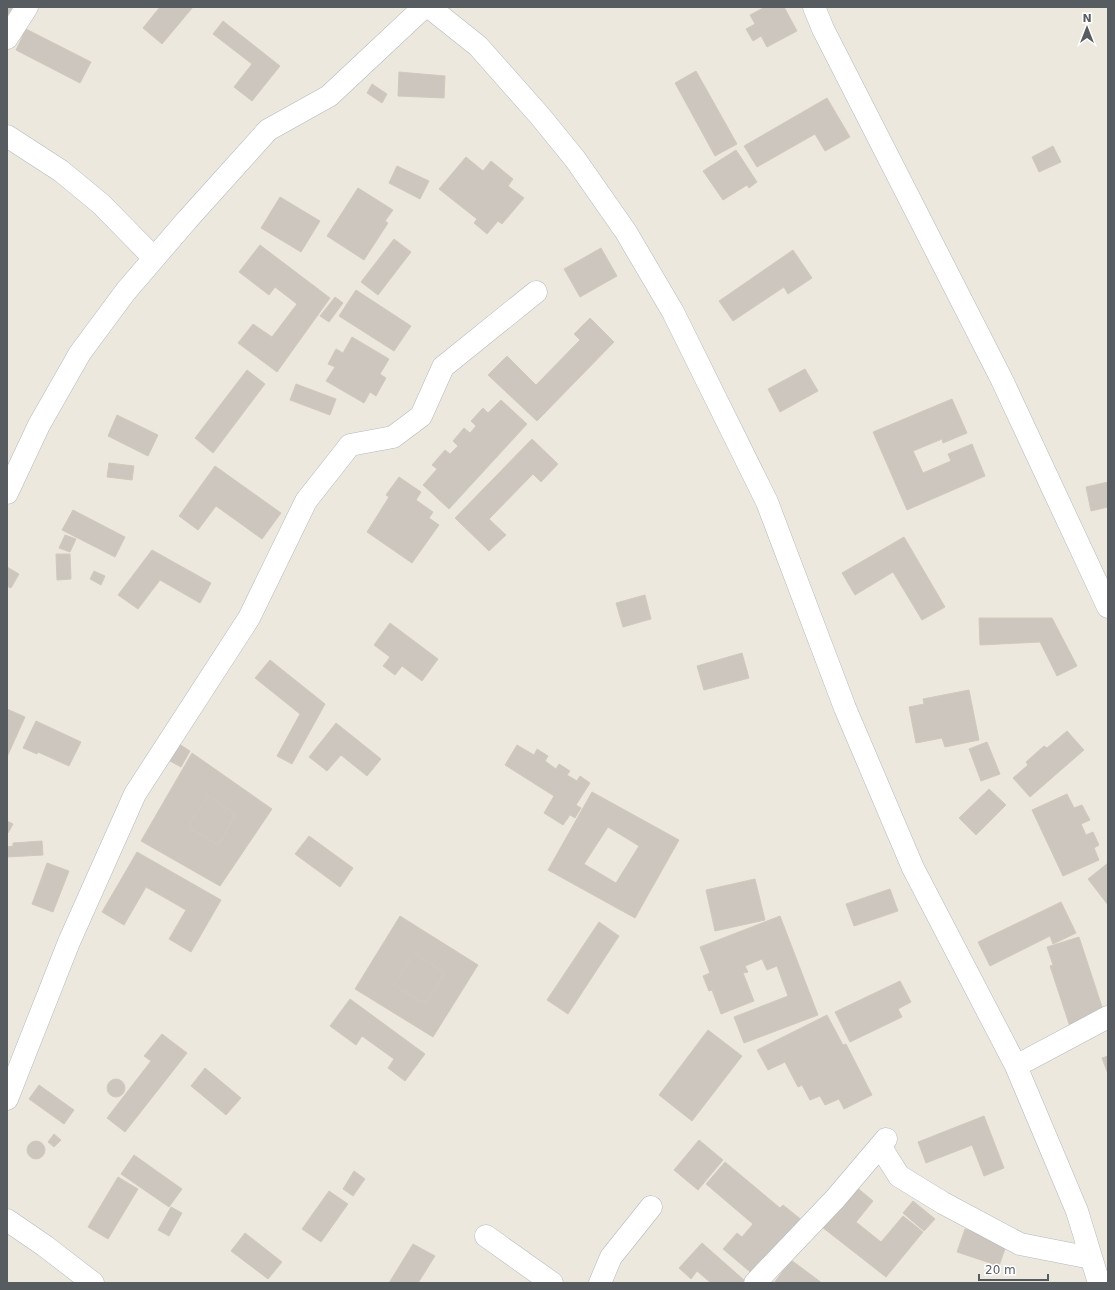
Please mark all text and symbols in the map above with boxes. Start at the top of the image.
north arrow [1067,8,1107,48]
text: N [1082,12,1092,25]
scale bar [979,1256,1048,1282]
text: 20 m [985,1263,1016,1277]

